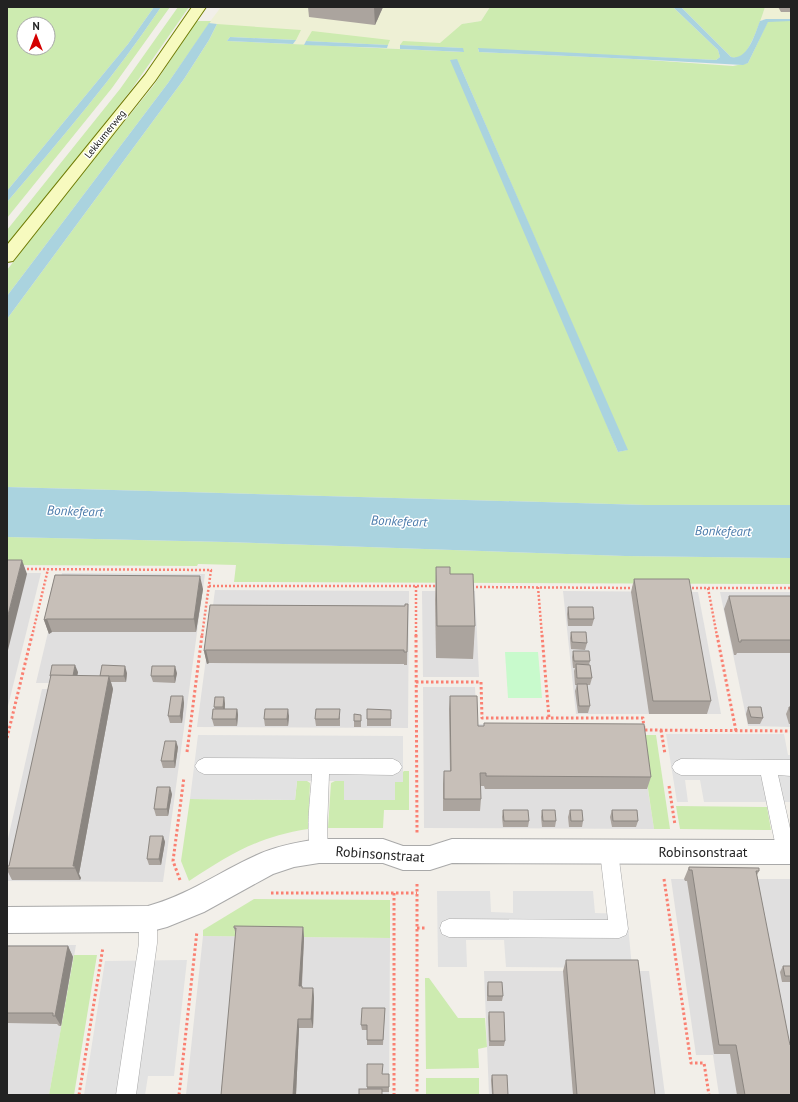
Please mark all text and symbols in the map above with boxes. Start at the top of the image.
north arrow [16,16,56,56]
text: N [32,19,40,33]
street label: Lekkumerweg [81,107,129,161]
water label: Bonkefeart [47,502,104,521]
water label: Bonkefeart [371,512,428,531]
water label: Bonkefeart [695,522,752,540]
street label: Robinsonstraat [335,842,425,866]
street label: Robinsonstraat [658,843,748,861]

